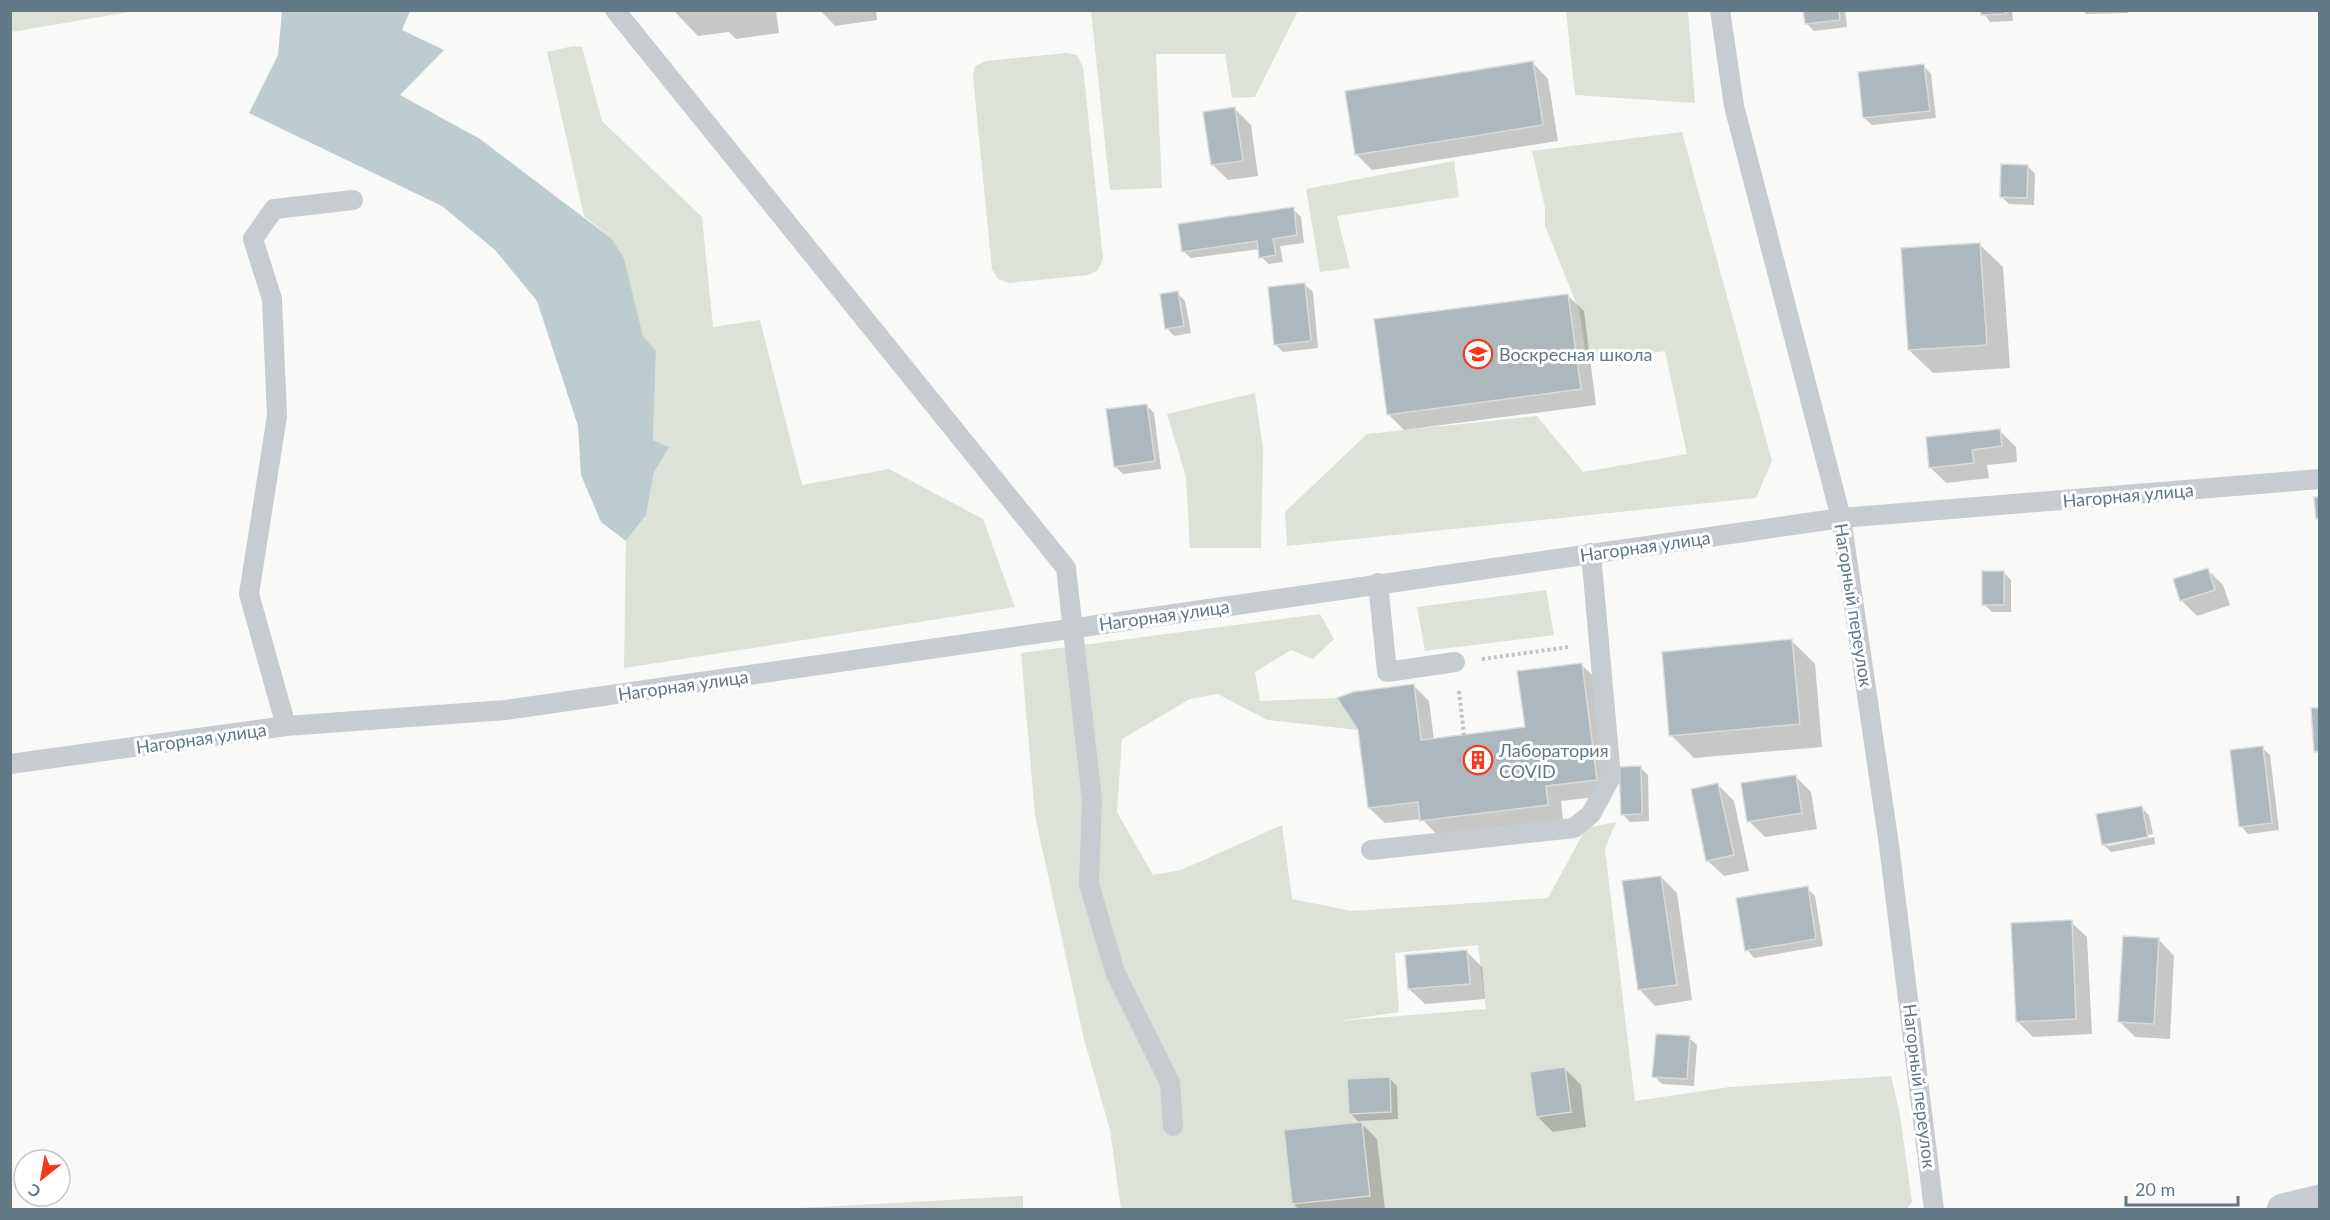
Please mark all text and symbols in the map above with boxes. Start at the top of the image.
school or university icon: Воскресная школа [1462,338,1494,370]
place label: Воскресная школа [1499,343,1653,365]
street label: Нагорная улица [2062,478,2194,512]
street label: Нагорный переулок [1830,522,1878,689]
street label: Нагорная улица [1578,526,1712,566]
street label: Нагорная улица [1097,595,1231,635]
street label: Нагорная улица [616,665,750,705]
street label: Нагорная улица [134,718,268,758]
place label: Лаборатория COVID [1498,739,1609,782]
building icon: Лаборатория COVID [1462,744,1494,776]
street label: Нагорный переулок [1899,1003,1941,1170]
north arrow [12,1148,72,1208]
scale bar [2126,1169,2238,1207]
text: 20 m [2135,1178,2175,1200]
text: С [24,1180,43,1202]

